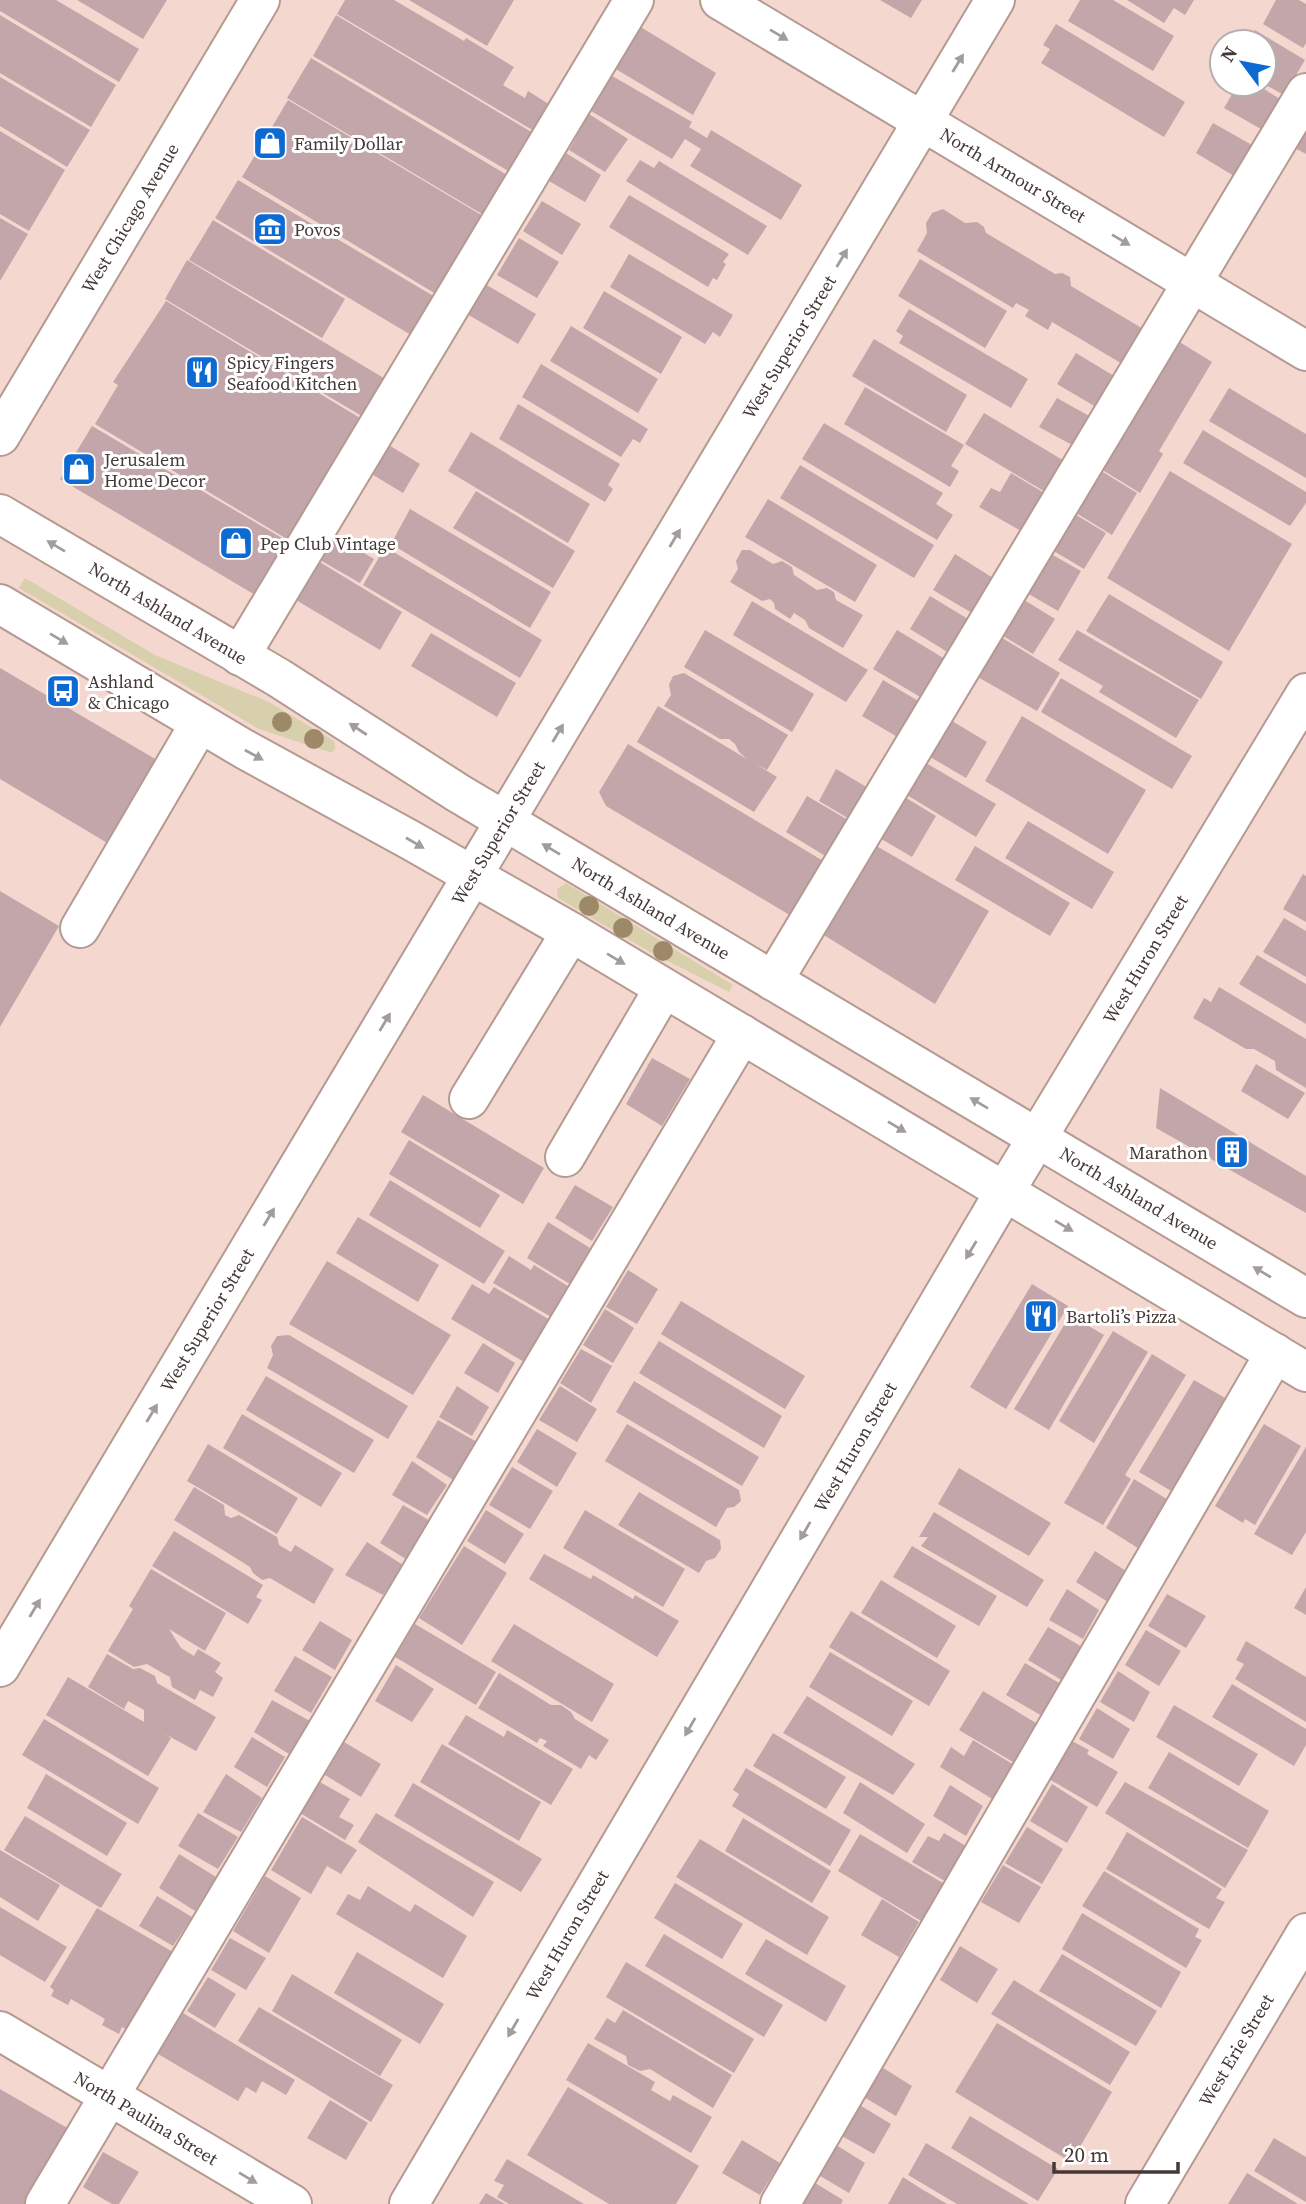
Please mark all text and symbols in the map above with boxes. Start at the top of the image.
north arrow [1208,28,1278,98]
one-way arrow [769,29,788,42]
text: N [1214,41,1243,67]
one-way arrow [951,53,964,72]
street label: North Armour Street [935,122,1091,229]
shop icon: Family Dollar [251,124,289,162]
place label: Family Dollar [294,131,403,156]
street label: West Chicago Avenue [75,138,185,298]
museum icon: Povos [251,210,289,248]
place label: Povos [294,217,341,242]
one-way arrow [1112,234,1131,246]
one-way arrow [835,249,848,268]
street label: West Superior Street [736,270,842,423]
place label: Spicy Fingers Seafood Kitchen [227,350,357,396]
restaurant icon: Spicy Fingers Seafood Kitchen [183,353,221,391]
place label: Jerusalem Home Decor [103,447,206,493]
shop icon: Jerusalem Home Decor [60,450,98,488]
shop icon: Pep Club Vintage [217,524,255,562]
one-way arrow [668,528,681,547]
place label: Pep Club Vintage [260,531,396,556]
one-way arrow [46,540,65,553]
street label: North Ashland Avenue [84,556,252,670]
one-way arrow [49,633,68,645]
place label: Ashland & Chicago [88,669,170,715]
bus stop icon: Ashland & Chicago [44,672,82,710]
one-way arrow [349,722,367,736]
one-way arrow [552,723,564,742]
one-way arrow [245,749,264,761]
street label: West Superior Street [445,756,551,909]
one-way arrow [405,837,425,849]
one-way arrow [542,843,561,855]
street label: North Ashland Avenue [567,851,735,965]
street label: West Huron Street [1097,890,1193,1028]
one-way arrow [606,953,625,965]
one-way arrow [379,1013,391,1032]
one-way arrow [969,1097,988,1109]
one-way arrow [888,1120,907,1133]
building icon: Marathon [1213,1133,1251,1171]
place label: Marathon [1129,1140,1208,1165]
street label: North Ashland Avenue [1055,1141,1223,1255]
one-way arrow [262,1208,275,1227]
one-way arrow [1054,1220,1073,1233]
one-way arrow [964,1241,977,1260]
street label: West Superior Street [154,1243,260,1396]
one-way arrow [1253,1266,1272,1278]
restaurant icon: Bartoli’s Pizza [1022,1297,1060,1335]
place label: Bartoli’s Pizza [1066,1304,1178,1329]
street label: West Huron Street [808,1377,902,1517]
one-way arrow [145,1403,158,1422]
one-way arrow [799,1521,812,1540]
one-way arrow [29,1598,41,1617]
one-way arrow [684,1717,696,1736]
street label: West Huron Street [520,1865,614,2005]
street label: West Erie Street [1193,1989,1279,2111]
one-way arrow [506,2019,519,2038]
street label: North Paulina Street [69,2065,223,2171]
scale bar [1054,2130,1178,2174]
text: 20 m [1064,2140,1109,2169]
one-way arrow [239,2172,258,2185]

